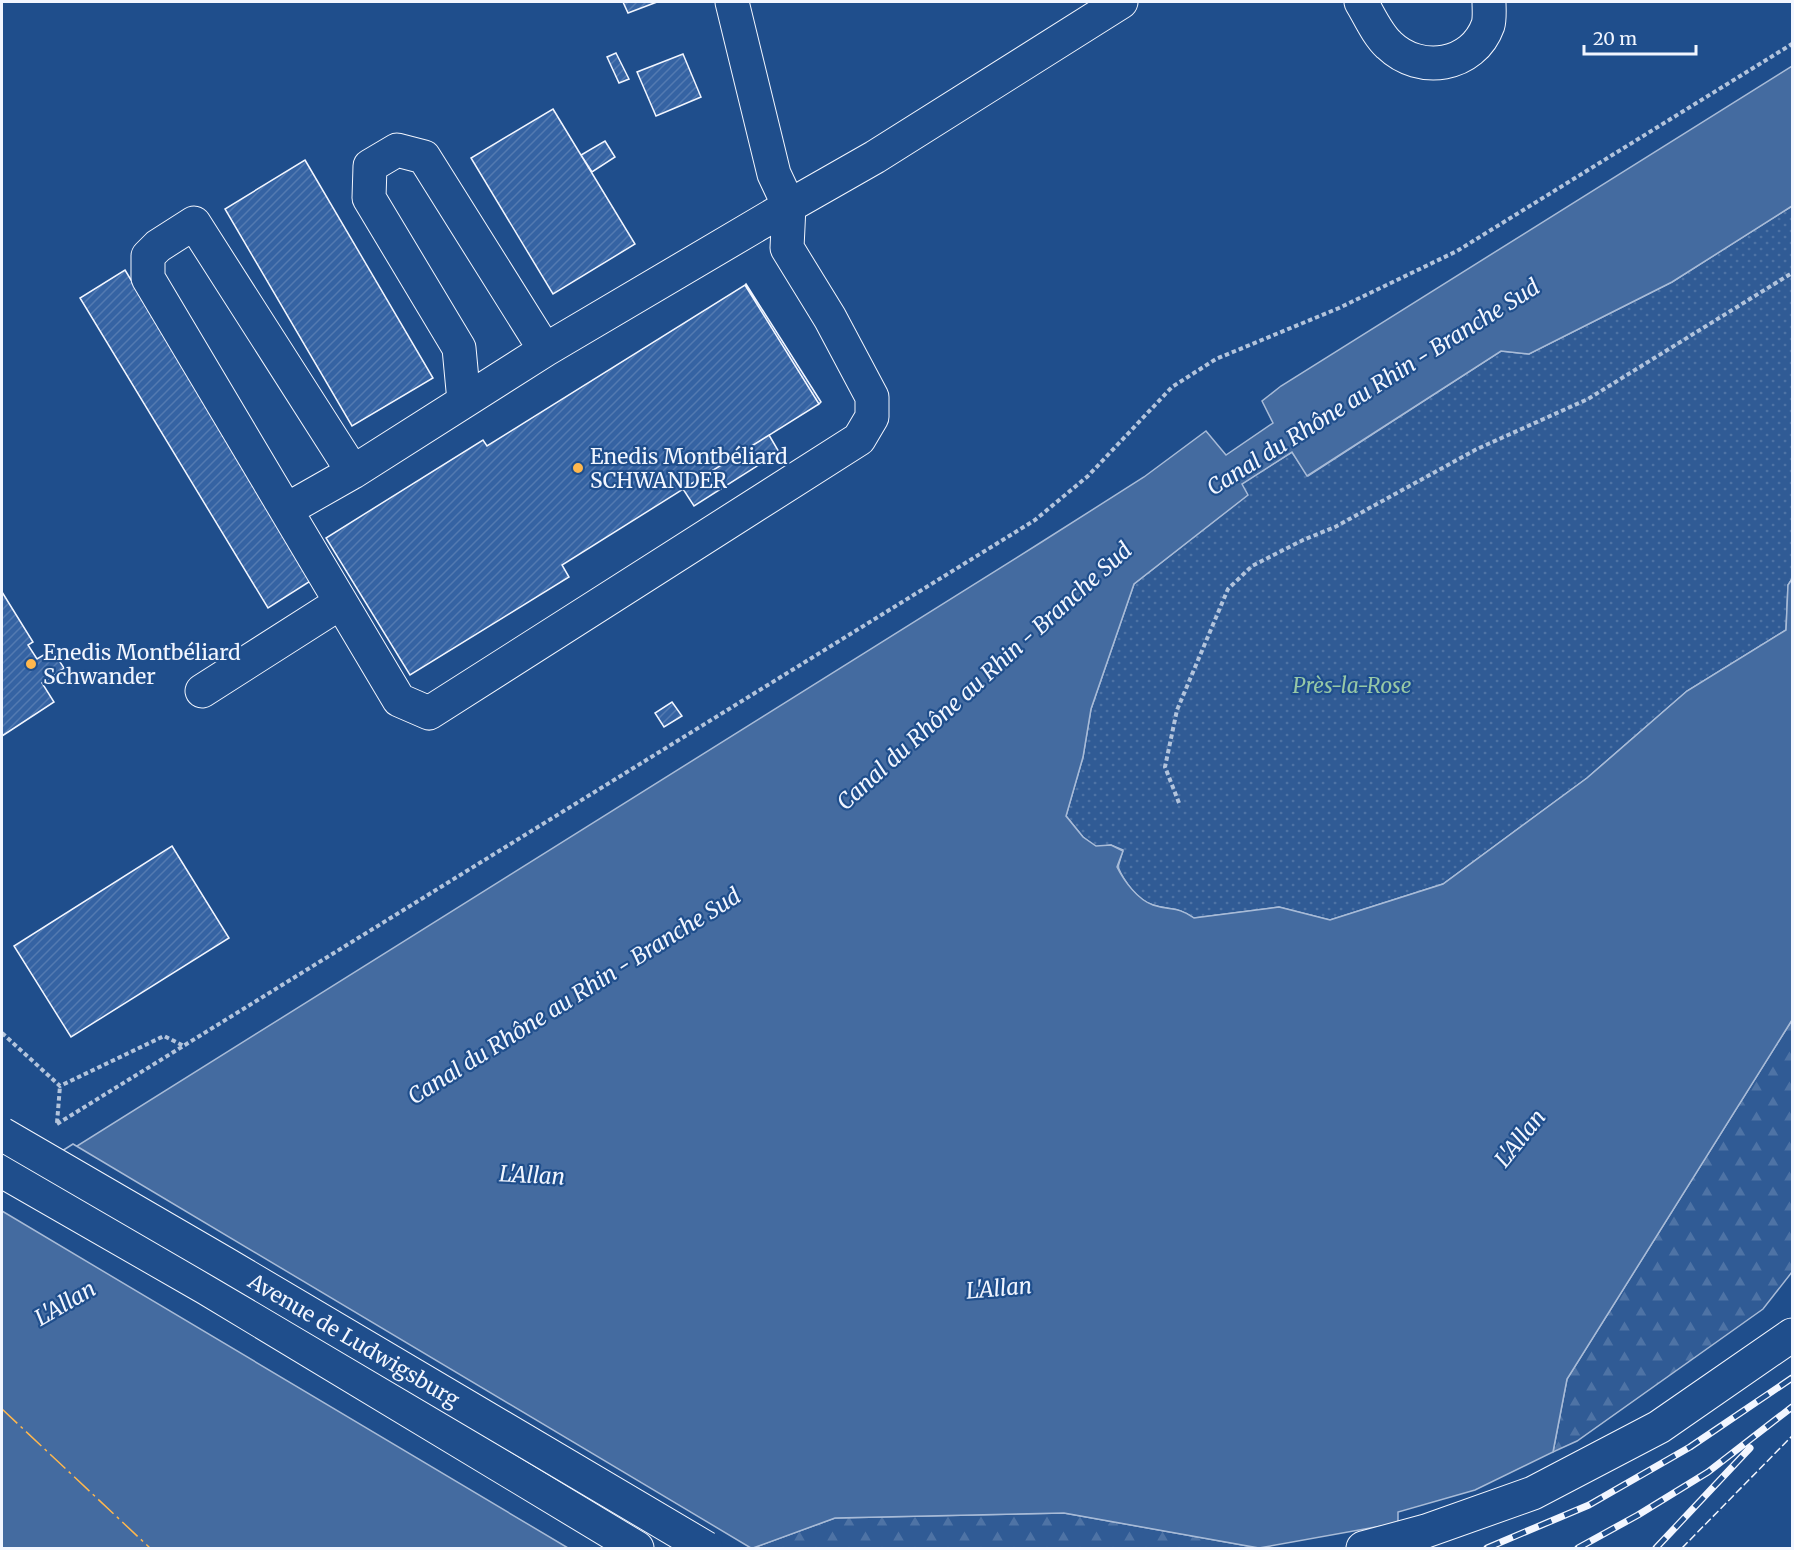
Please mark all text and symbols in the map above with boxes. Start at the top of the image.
scale bar [1584,18,1696,56]
text: 20 m [1593,27,1637,50]
water label: Canal du Rhône au Rhin - Branche Sud [1201,272,1545,501]
place label: Enedis Montbéliard SCHWANDER [590,443,788,494]
marker: Enedis Montbéliard SCHWANDER [571,461,585,475]
water label: Canal du Rhône au Rhin - Branche Sud [831,536,1137,816]
place label: Enedis Montbéliard Schwander [43,639,241,690]
marker: Enedis Montbéliard Schwander [24,657,38,671]
park label: Près-la-Rose [1293,672,1411,699]
water label: Canal du Rhône au Rhin - Branche Sud [402,881,746,1110]
water label: L'Allan [1488,1104,1552,1172]
water label: L'Allan [498,1159,566,1191]
street label: Avenue de Ludwigsburg [243,1267,465,1413]
water label: L'Allan [965,1271,1033,1305]
water label: L'Allan [29,1274,101,1332]

